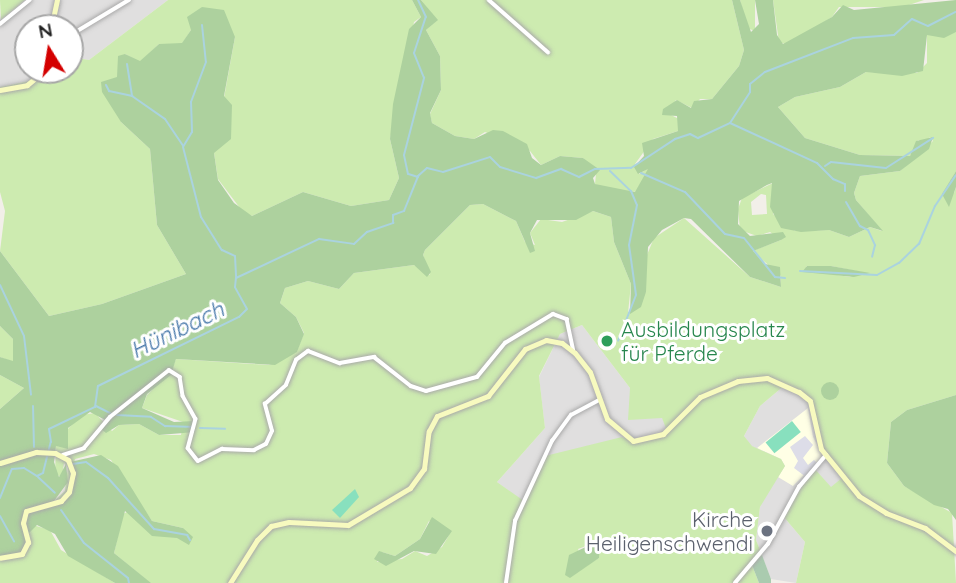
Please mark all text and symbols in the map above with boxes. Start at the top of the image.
north arrow [14,14,84,84]
text: N [36,17,55,43]
water label: Hünibach [126,296,228,364]
place label: Ausbildungsplatz für Pferde [621,316,785,366]
marker: Ausbildungsplatz für Pferde [599,333,615,349]
place label: Kirche Heiligenschwendi [586,506,753,556]
marker: Kirche Heiligenschwendi [759,523,775,539]

